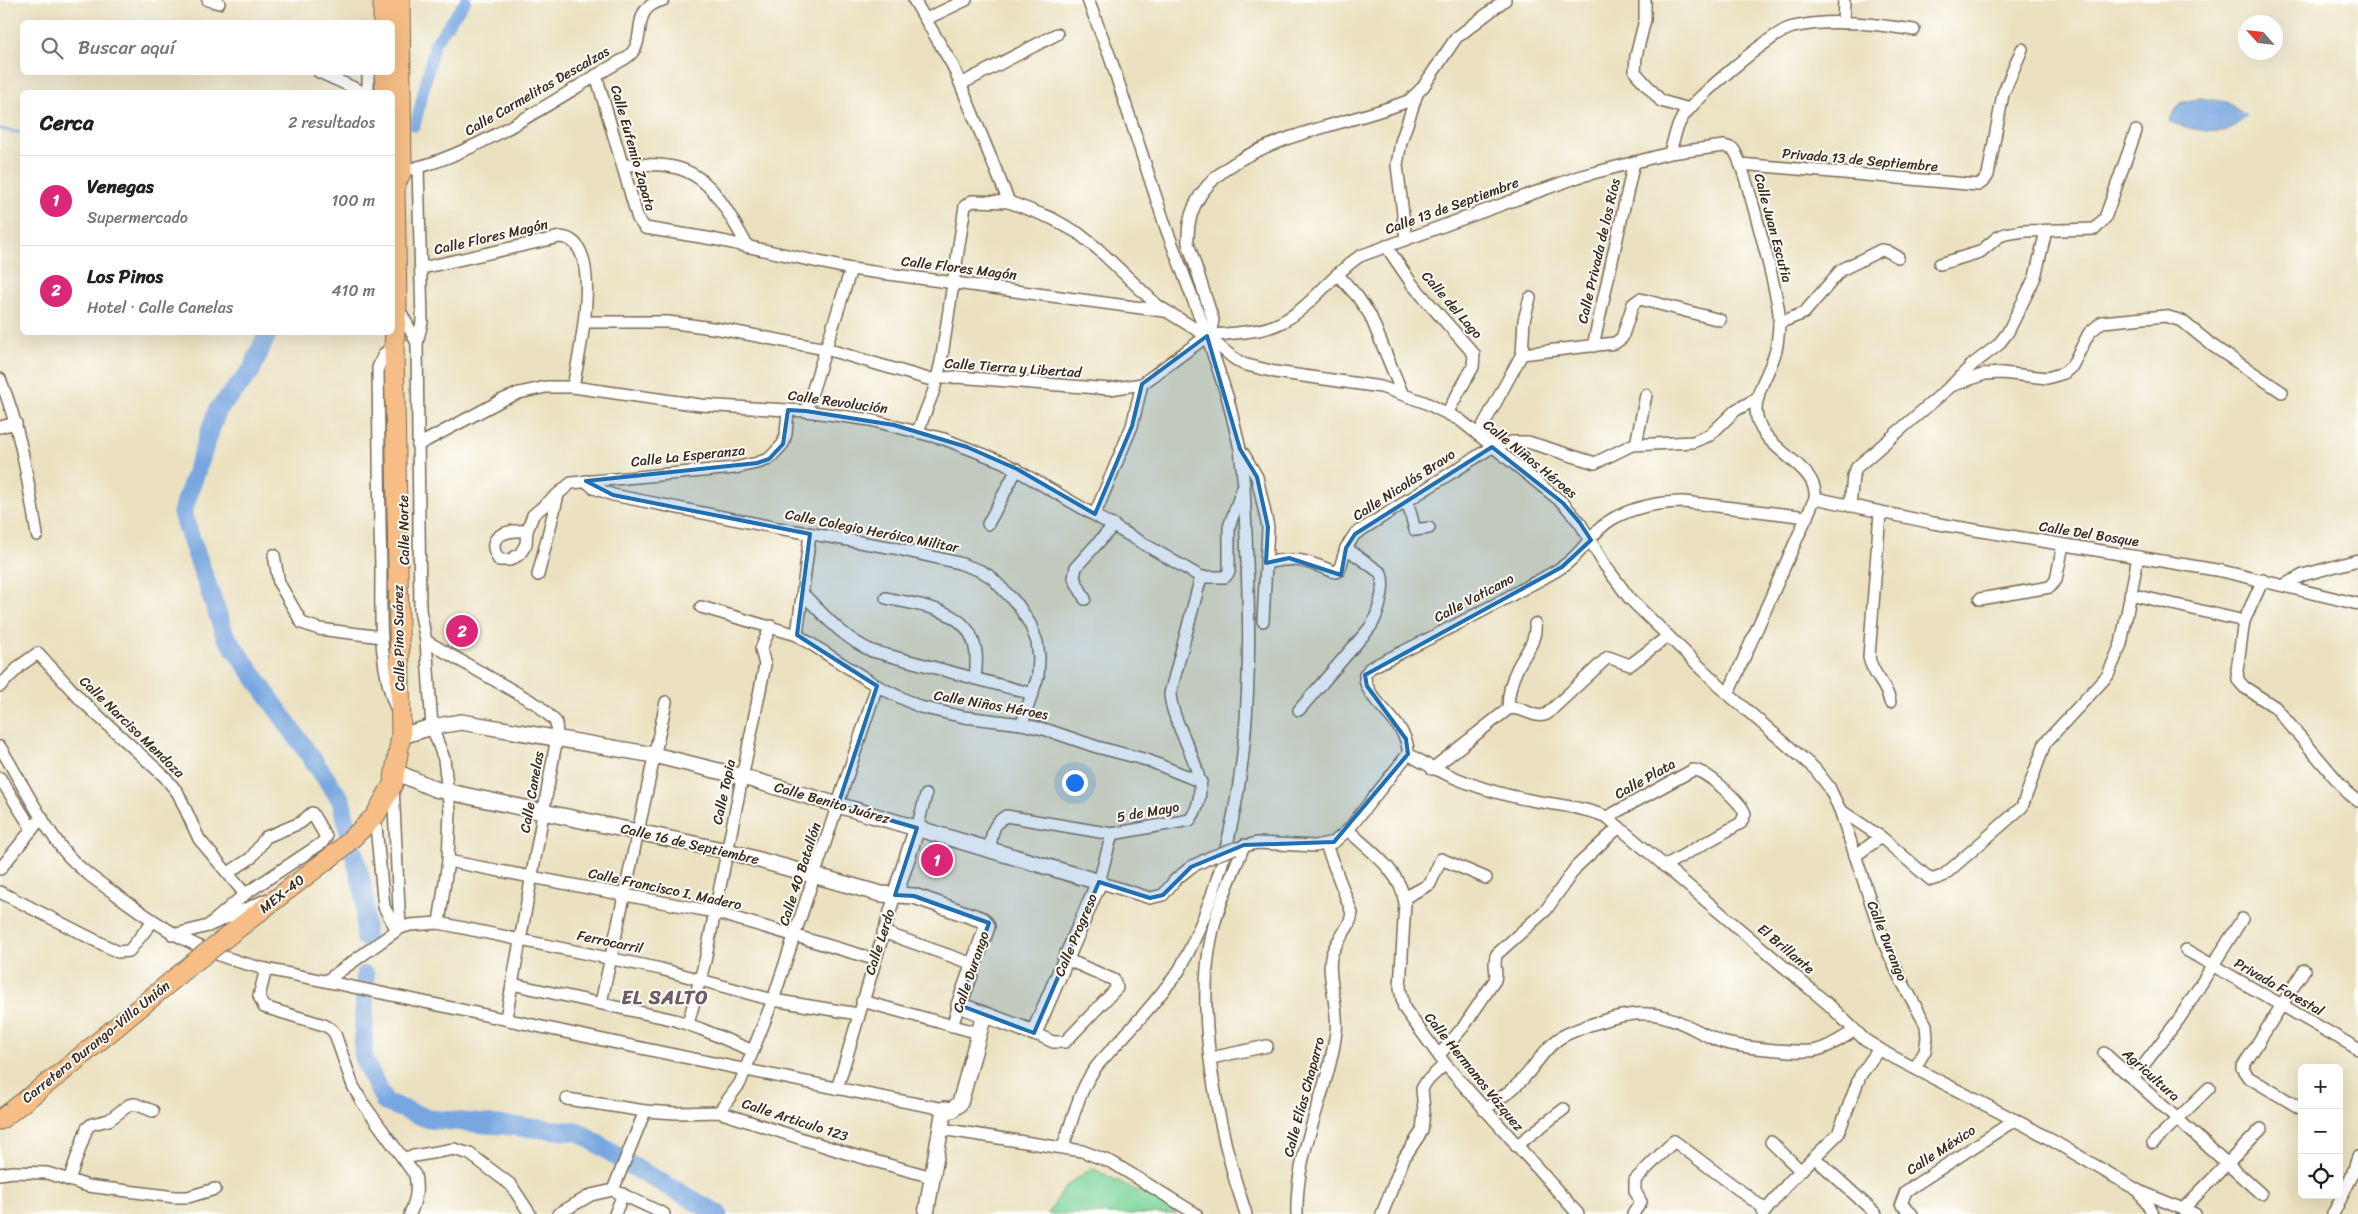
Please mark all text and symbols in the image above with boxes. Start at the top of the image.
north arrow [2238,15,2283,60]
search box [20,20,395,75]
text: Buscar aquí [78,31,175,64]
icon: search [38,34,66,62]
street label: Calle Carmelitas Descalzas [460,39,615,143]
street label: Calle Eufemio Zapata [603,82,663,214]
text: Cerca [40,104,94,142]
text: 2 resultados [288,108,375,137]
street label: Privada 13 de Septiembre [1781,141,1939,179]
text: Venegas [87,170,153,203]
street label: Calle 13 de Septiembre [1381,170,1523,242]
street label: Calle Juan Escutia [1746,171,1800,285]
street label: Calle Privada de los Ríos [1570,176,1628,326]
text: 1 [53,186,59,215]
text: 100 m [331,186,375,215]
text: Supermercado [87,203,188,232]
street label: Calle Flores Magón [432,212,551,262]
street label: Calle Flores Magón [900,249,1019,288]
text: Los Pinos [87,260,163,293]
street label: Calle del Lago [1415,265,1489,345]
text: 2 [51,276,61,305]
text: 410 m [332,276,375,305]
text: Hotel · Calle Canelas [87,293,233,322]
street label: Calle Tierra y Libertad [944,351,1084,385]
street label: Calle Revolución [786,383,890,421]
street label: Calle Niños Héroes [1477,413,1583,505]
street label: Calle La Esperanza [630,438,746,474]
street label: Calle Nicolás Bravo [1347,442,1461,528]
street label: Calle Norte [391,495,417,565]
street label: Calle Colegio Heróico Militar [783,502,962,560]
street label: Calle Del Bosque [2037,514,2141,554]
street label: Calle Vaticano [1429,566,1519,630]
street label: Calle Pino Suárez [386,584,412,691]
pin: 2 [446,612,478,650]
street label: Calle Narciso Mendoza [73,670,191,785]
street label: Calle Niños Héroes [932,683,1050,727]
street label: Calle Canelas [513,749,552,835]
street label: Calle Plata [1610,752,1680,806]
street label: Calle Topia [705,756,743,827]
your location [1062,770,1088,796]
street label: Calle Benito Juárez [771,775,893,832]
street label: 5 de Mayo [1115,794,1181,830]
street label: Calle 16 de Septiembre [618,816,762,872]
street label: Calle 40 Batallón [772,819,829,929]
pin: 1 [921,841,953,879]
street label: Calle Francisco I. Madero [586,861,744,917]
street label: MEX-40 [254,868,311,920]
street label: Calle Progreso [1047,889,1105,981]
street label: Calle Durango [1859,897,1915,985]
street label: Calle Lerdo [858,906,902,978]
street label: El Brillante [1752,917,1821,981]
street label: Ferrocarril [575,923,646,961]
street label: Calle Durango [945,928,997,1016]
street label: Privada Forestal [2229,951,2330,1023]
street label: Carretera Durango-Villa Unión [16,974,176,1110]
district label: EL SALTO [621,981,709,1014]
street label: Calle Hermanos Vázquez [1418,1007,1530,1138]
street label: Calle Elías Chaparro [1276,1034,1332,1160]
street label: Agricultura [2116,1041,2186,1108]
map controls [2298,1064,2343,1199]
button: + [2298,1064,2343,1109]
street label: Calle Articulo 123 [739,1091,852,1149]
button: − [2298,1109,2343,1154]
street label: Calle México [1901,1118,1981,1182]
button: locate [2298,1154,2343,1199]

